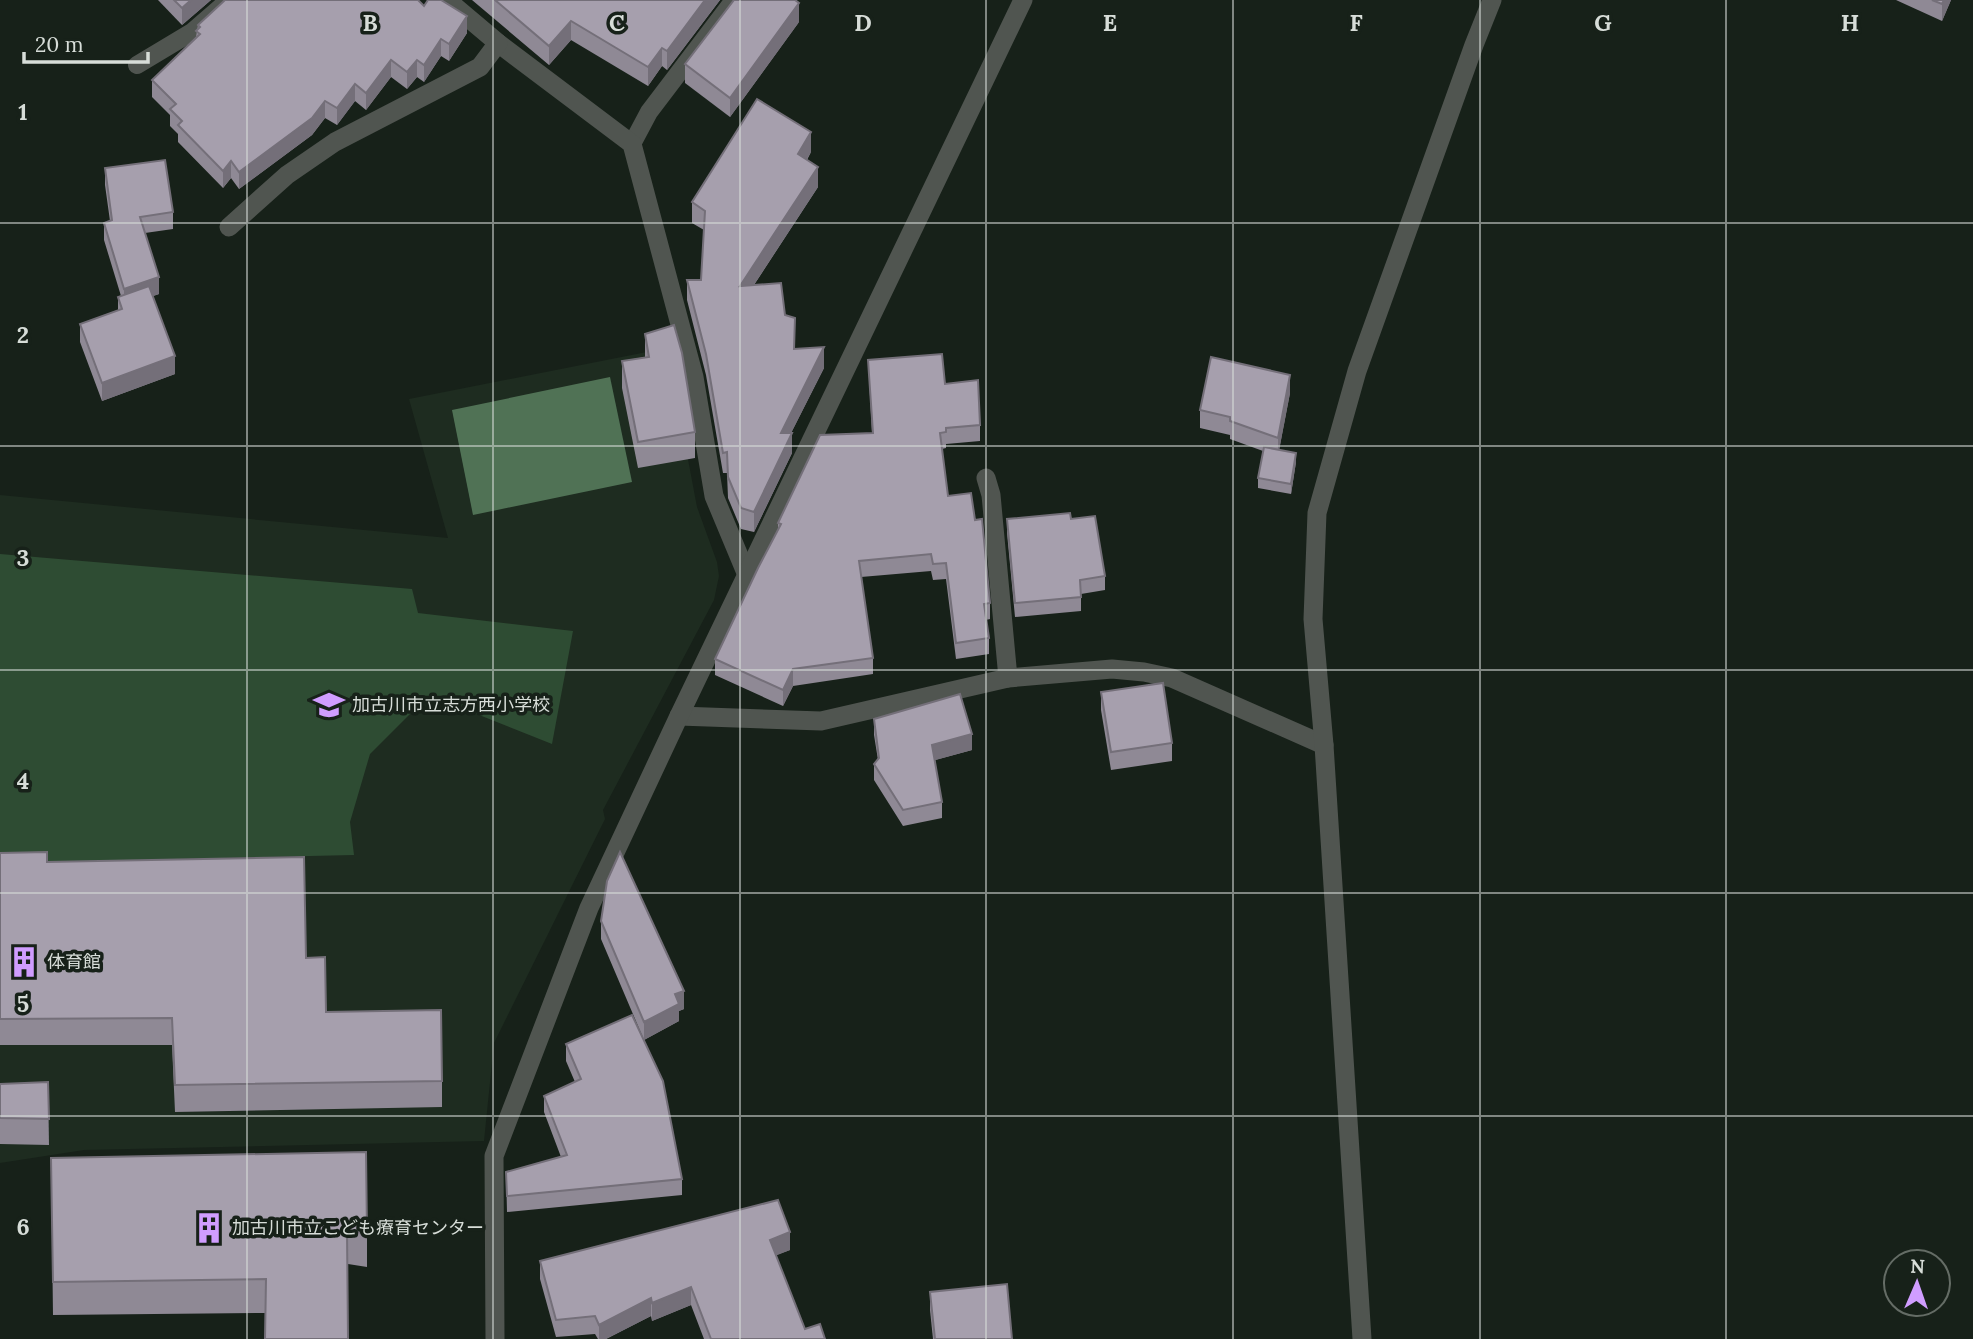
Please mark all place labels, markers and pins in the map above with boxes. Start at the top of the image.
school or university icon: 加古川市立志方西小学校 [312,688,346,722]
place label: 加古川市立志方西小学校 [352,693,550,716]
building icon: 体育館 [7,945,41,979]
place label: 体育館 [47,950,101,973]
building icon: 加古川市立こども療育センター [192,1211,226,1245]
place label: 加古川市立こども療育センター [232,1216,484,1239]

